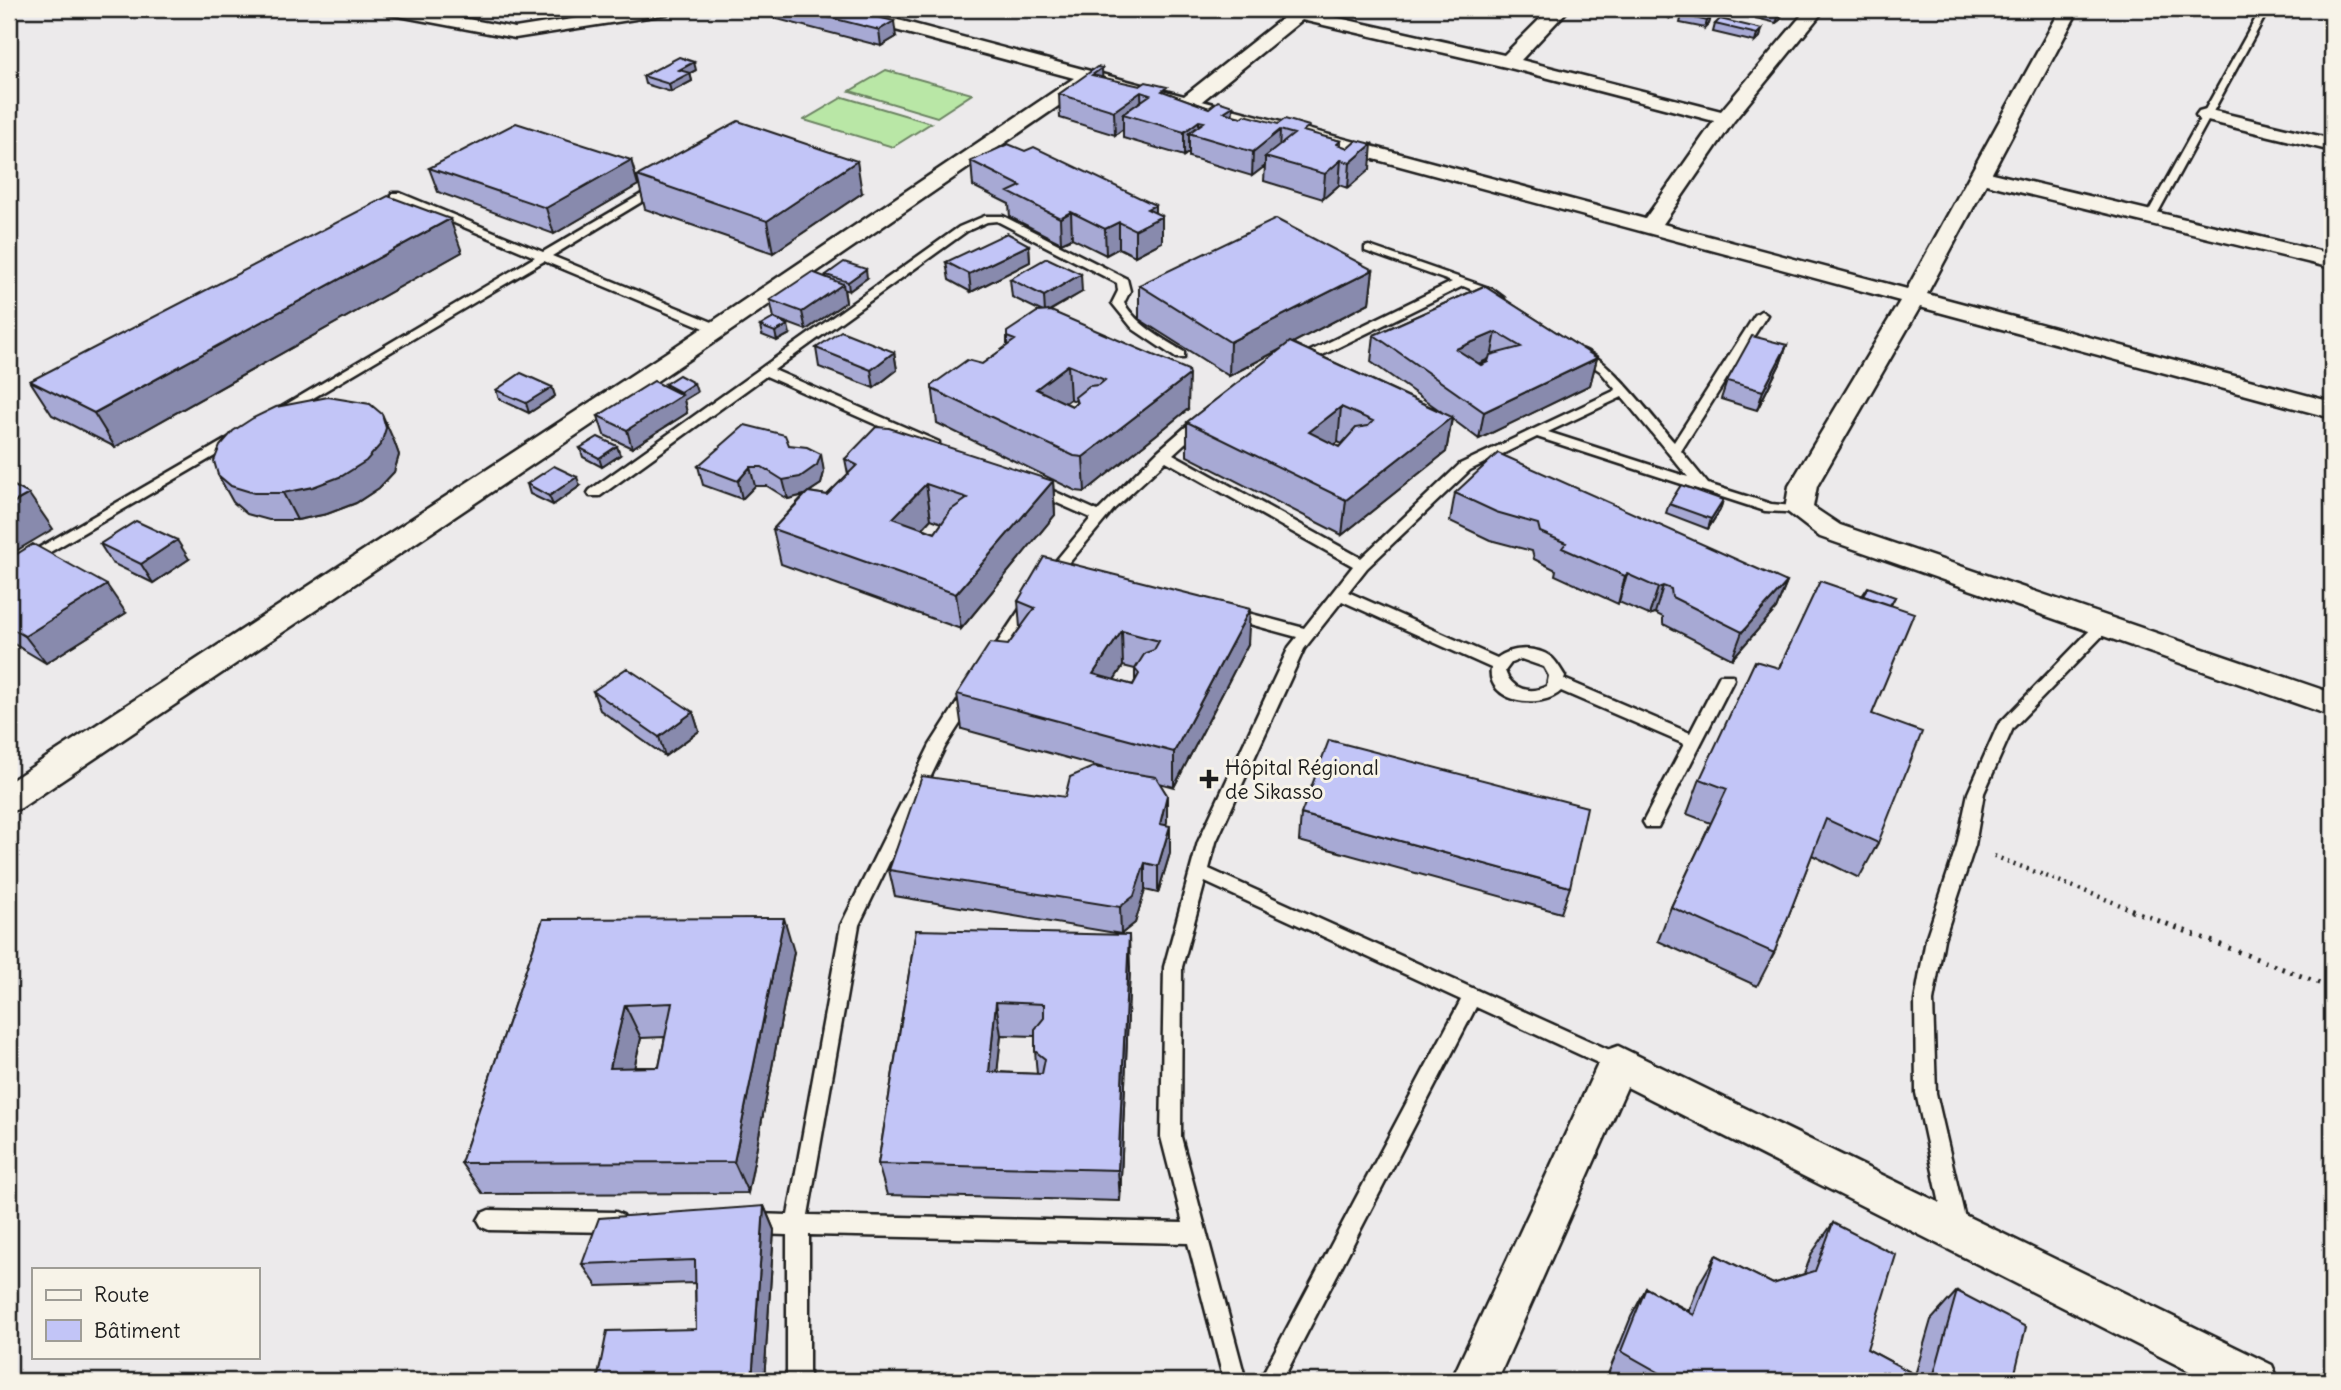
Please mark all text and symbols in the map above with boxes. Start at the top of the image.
place label: Hôpital Régional de Sikasso [1225,754,1379,805]
marker: Hôpital Régional de Sikasso [1199,769,1219,789]
legend [32,1268,259,1358]
text: Route [94,1281,149,1308]
text: Bâtiment [94,1317,180,1344]

